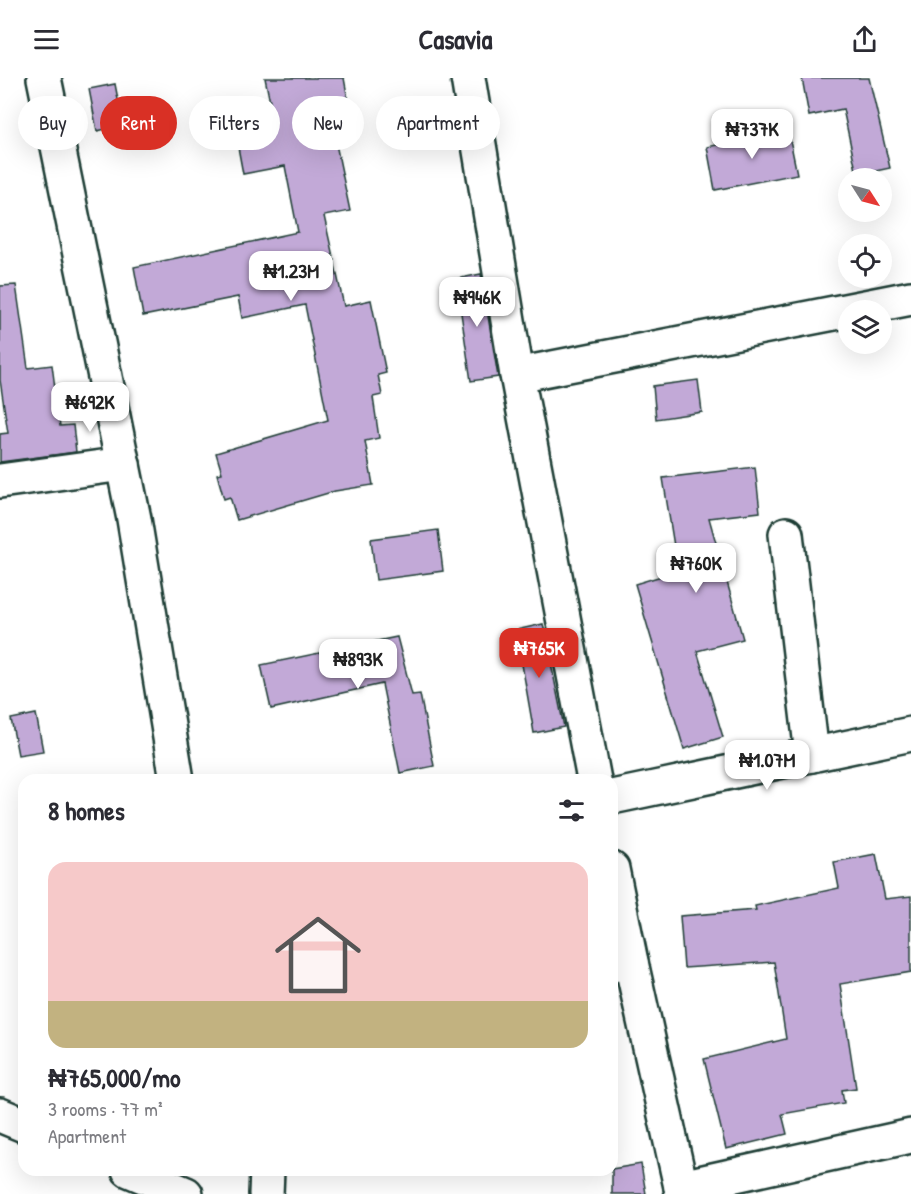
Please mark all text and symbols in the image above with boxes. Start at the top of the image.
text: Casavia [419,21,492,57]
icon: menu [30,23,63,56]
icon: share [848,23,881,56]
chip: Buy [18,96,88,150]
chip: Rent [100,96,177,150]
chip: Filters [189,96,280,150]
chip: New [292,96,364,150]
chip: Apartment [376,96,500,150]
pin: ₦737K [710,109,794,160]
text: ₦737K [725,115,779,142]
north arrow [838,168,892,222]
map controls [838,168,892,354]
button: locate [838,234,892,288]
pin: ₦1.23M [242,251,340,302]
text: ₦1.23M [263,257,319,284]
pin: ₦946K [435,277,519,328]
text: ₦946K [453,283,501,310]
button: layers [838,300,892,354]
pin: ₦692K [48,382,132,433]
text: ₦692K [65,388,115,415]
pin: ₦760K [654,543,738,594]
text: ₦760K [670,549,722,576]
pin: ₦765K [497,628,581,679]
text: ₦765K [513,634,565,661]
pin: ₦893K [316,639,400,690]
text: ₦893K [333,645,383,672]
pin: ₦1.07M [718,740,816,791]
text: ₦1.07M [739,746,795,773]
text: 8 homes [48,793,125,828]
icon: filters [555,794,588,827]
icon: home [264,901,372,1009]
text: ₦765,000/mo [48,1060,180,1095]
text: 3 rooms · 77 m² [48,1095,162,1122]
text: Apartment [48,1122,126,1149]

